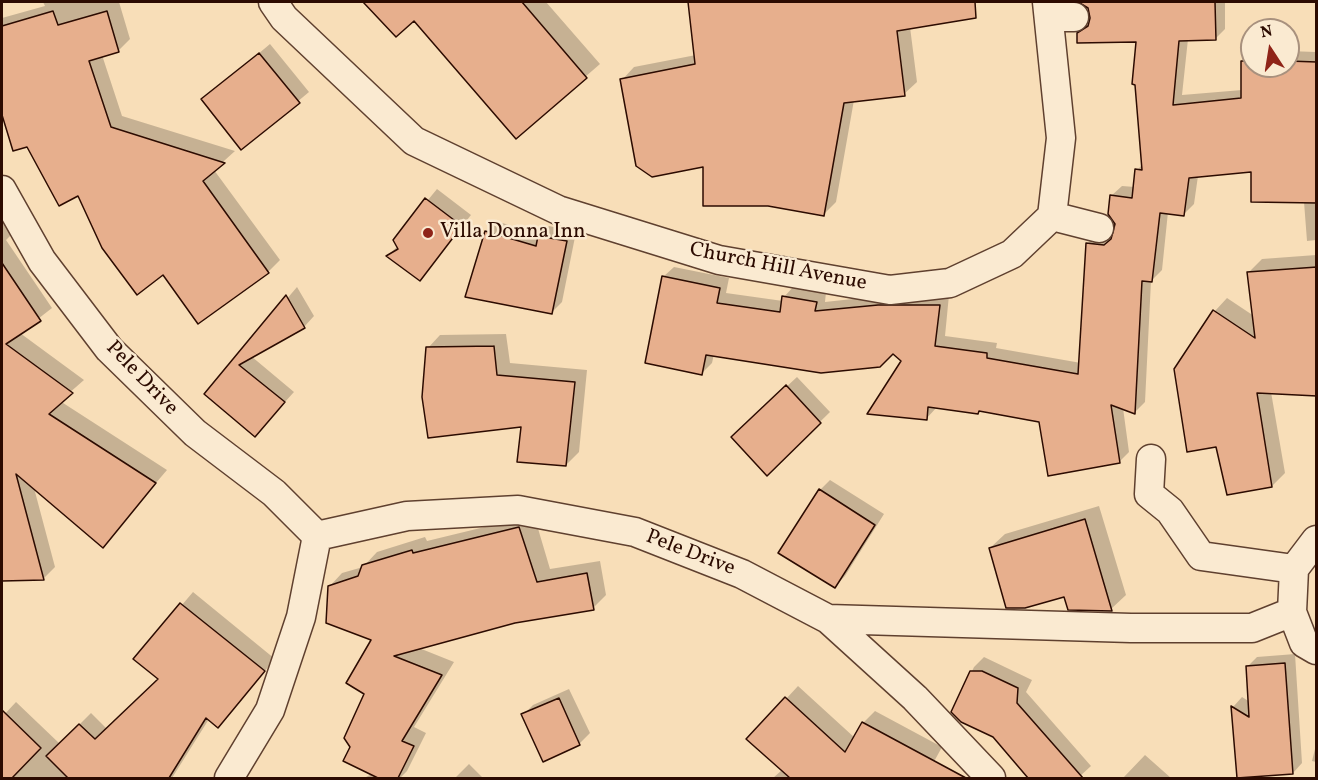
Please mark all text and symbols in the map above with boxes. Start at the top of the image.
north arrow [1240,18,1300,78]
text: N [1259,20,1275,44]
place label: Villa Donna Inn [440,220,586,246]
marker: Villa Donna Inn [421,226,435,240]
street label: Church Hill Avenue [687,238,869,298]
street label: Pele Drive [99,337,183,421]
street label: Pele Drive [642,525,738,583]

